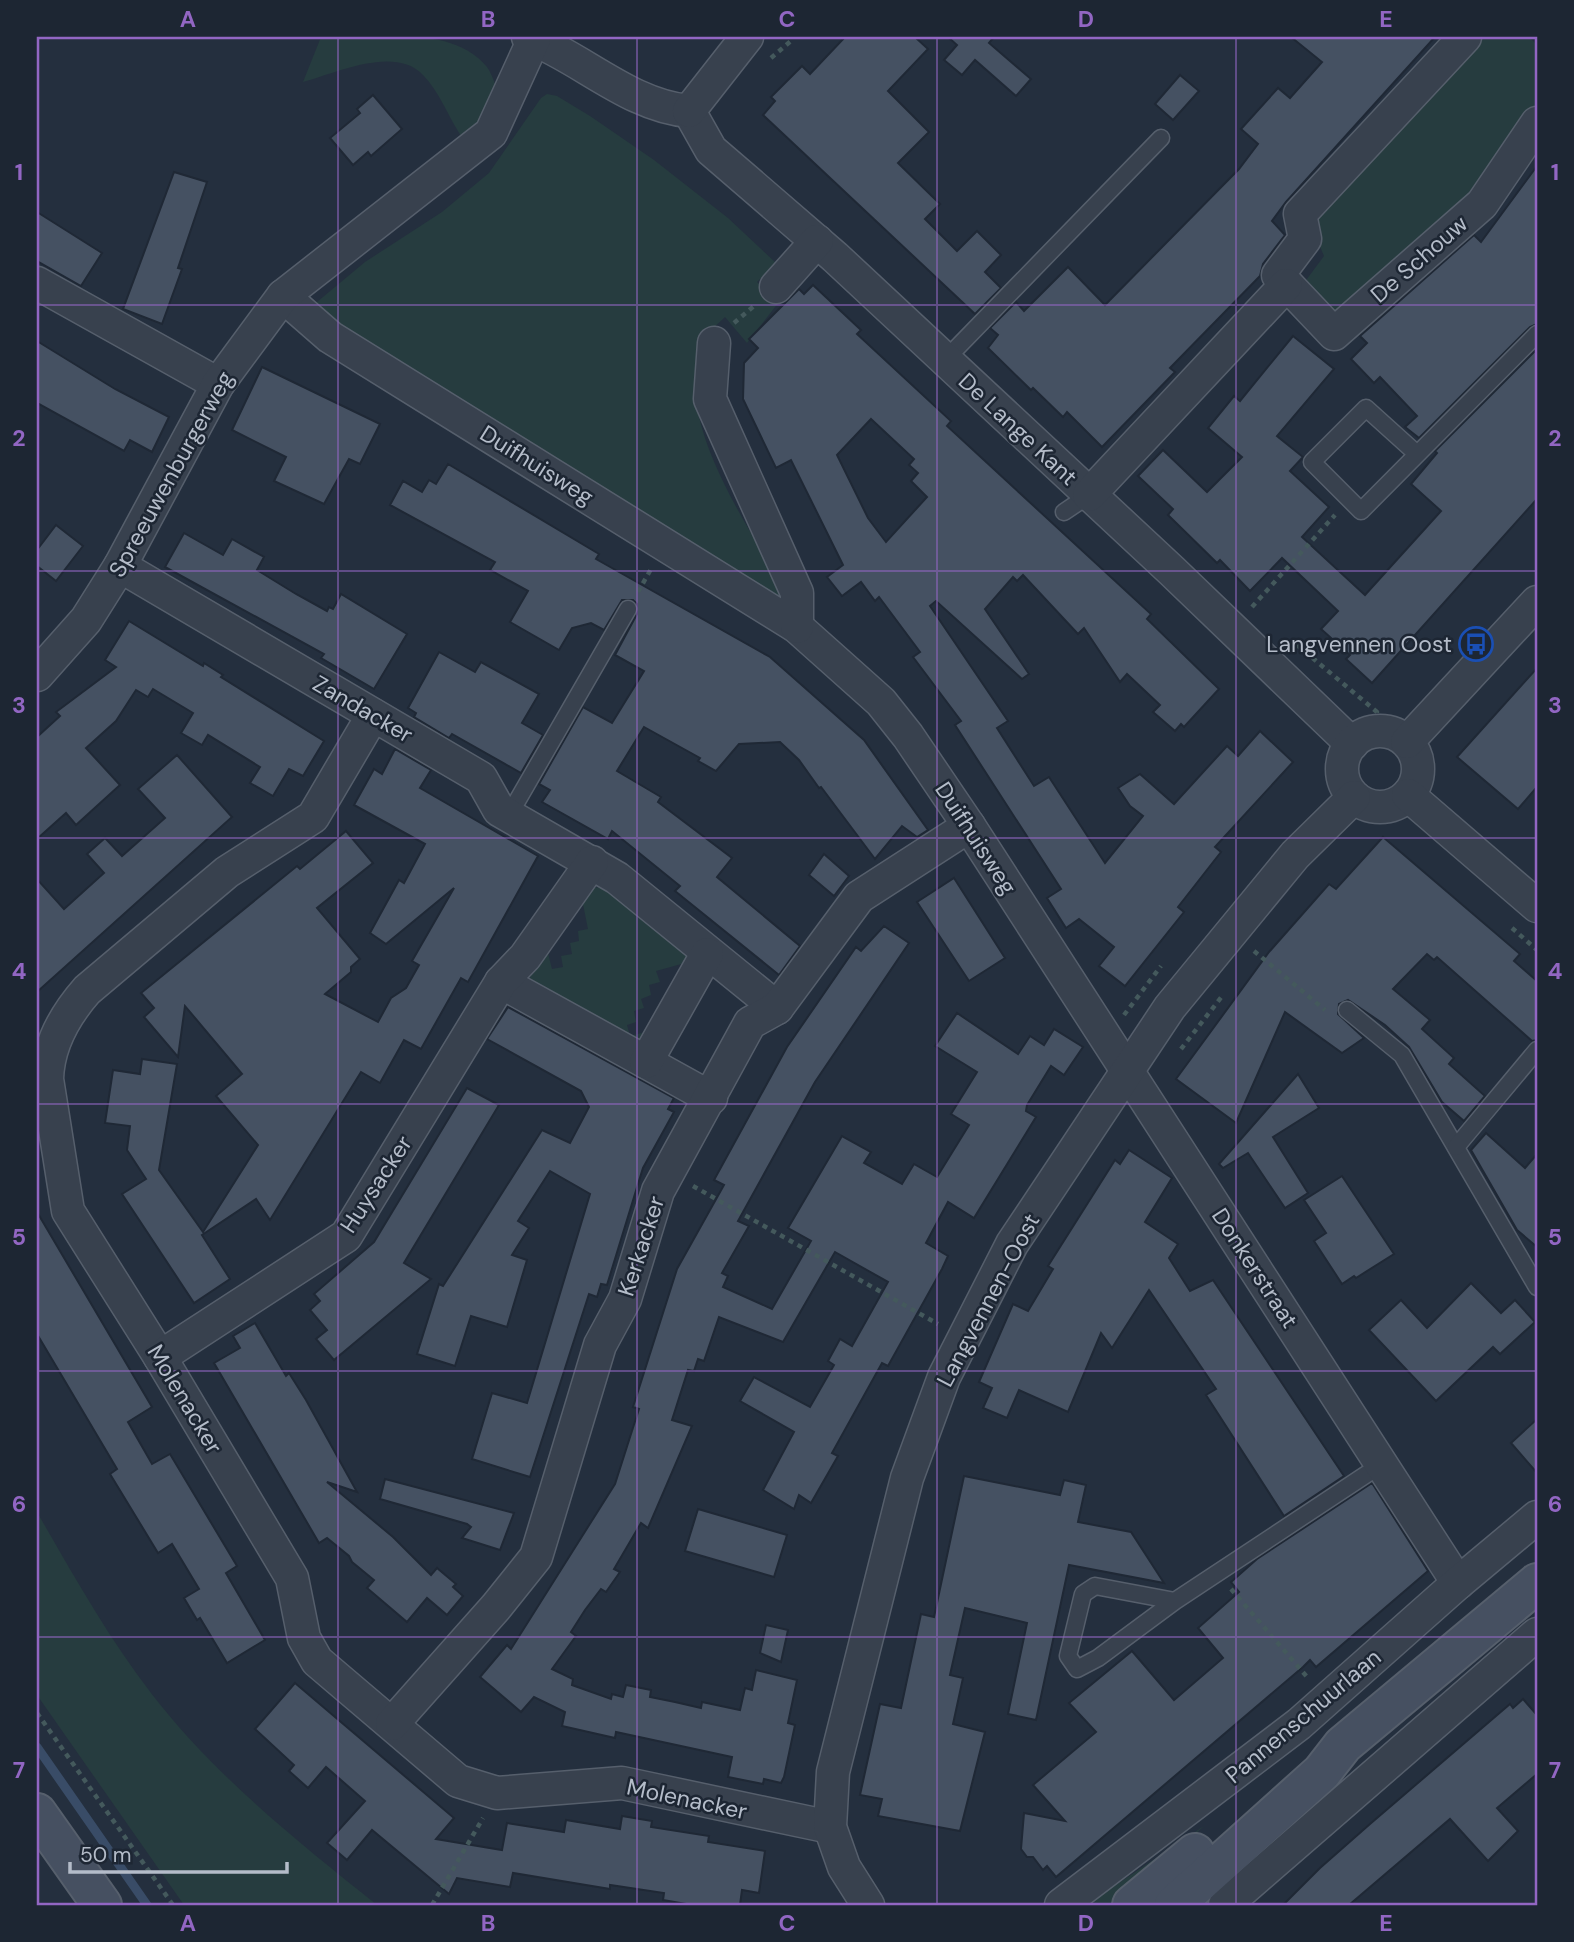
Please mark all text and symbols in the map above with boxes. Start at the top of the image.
text: A [180,4,196,34]
text: B [481,4,495,34]
text: C [779,4,795,34]
text: D [1078,4,1094,34]
text: E [1379,4,1393,34]
text: 1 [15,157,23,187]
text: 1 [1551,157,1559,187]
street label: De Schouw [1364,209,1474,309]
street label: Spreeuwenburgerweg [102,365,240,582]
street label: De Lange Kant [952,366,1084,492]
street label: Duifhuisweg [475,418,599,512]
text: 2 [12,423,26,453]
text: 2 [1548,423,1562,453]
bus stop icon: Langvennen Oost [1457,625,1495,663]
place label: Langvennen Oost [1266,629,1452,659]
street label: Zandacker [308,668,418,750]
text: 3 [12,690,26,720]
text: 3 [1548,690,1562,720]
street label: Duifhuisweg [928,776,1024,900]
text: 4 [12,956,27,986]
text: 4 [1548,956,1563,986]
street label: Huysacker [333,1129,419,1239]
street label: Kerkacker [611,1192,671,1300]
street label: Donkerstraat [1205,1202,1305,1334]
street label: Langvennen-Oost [930,1208,1046,1392]
text: 5 [12,1222,26,1252]
text: 5 [1548,1222,1562,1252]
street label: Molenacker [141,1339,229,1459]
text: 6 [12,1489,26,1519]
text: 6 [1548,1489,1562,1519]
street label: Pannenschuurlaan [1219,1642,1387,1790]
text: 7 [13,1755,25,1785]
text: 7 [1549,1755,1561,1785]
street label: Molenacker [624,1772,750,1826]
scale bar [70,1830,287,1874]
text: 50 m [80,1841,131,1869]
text: A [180,1908,196,1938]
text: B [481,1908,495,1938]
text: C [779,1908,795,1938]
text: D [1078,1908,1094,1938]
text: E [1379,1908,1393,1938]

